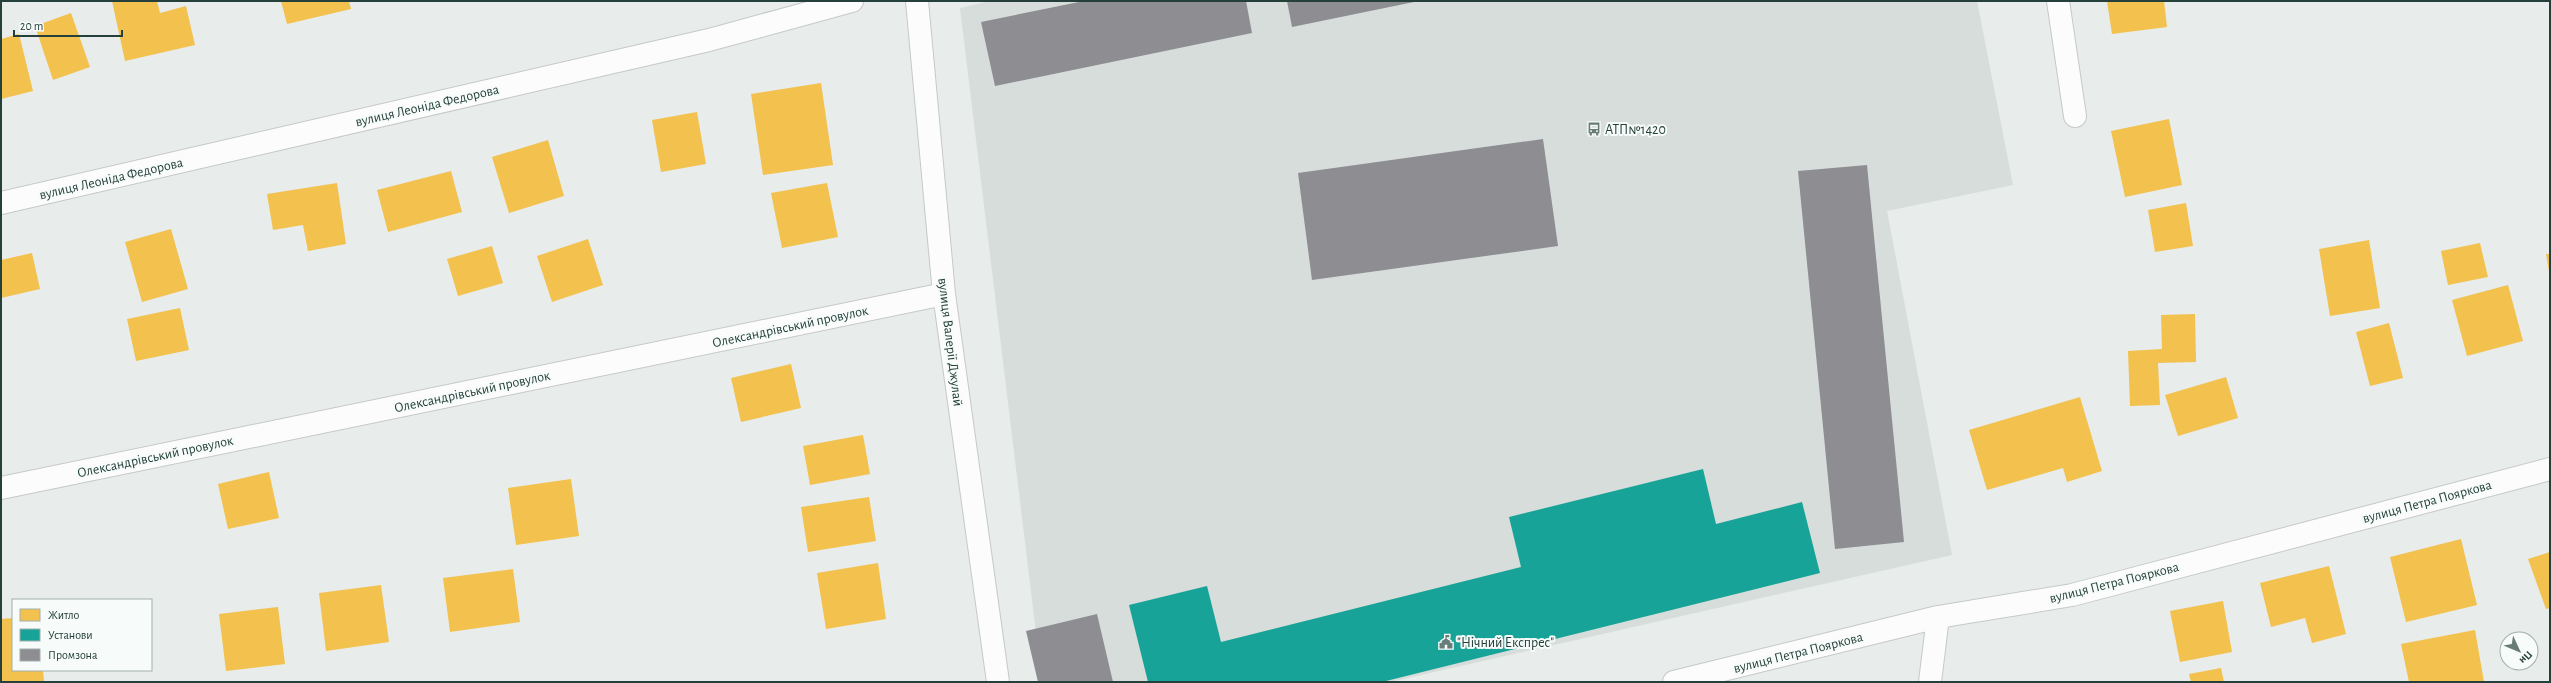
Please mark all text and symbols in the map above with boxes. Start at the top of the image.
scale bar [14,12,122,38]
text: 20 m [20,20,43,32]
street label: вулиця Леоніда Федорова [354,82,501,129]
bus stop icon: АТП№1420 [1586,121,1602,137]
place label: АТП№1420 [1605,123,1666,137]
street label: вулиця Леоніда Федорова [38,155,185,202]
street label: вулиця Валерії Джулай [935,277,965,407]
street label: Олександрівський провулок [711,303,870,350]
street label: Олександрівський провулок [393,368,552,415]
street label: Олександрівський провулок [76,433,235,480]
street label: вулиця Петра Пояркова [2361,478,2494,526]
street label: вулиця Петра Пояркова [2048,560,2181,606]
legend [12,599,152,671]
text: Житло [48,609,80,621]
text: Установи [48,629,93,641]
street label: вулиця Петра Пояркова [1732,630,1865,676]
north arrow [2499,631,2539,671]
public building icon: "Нічний Експрес" [1438,634,1454,650]
place label: "Нічний Експрес" [1457,636,1554,650]
text: Промзона [48,649,98,661]
text: Пн [2517,649,2534,666]

